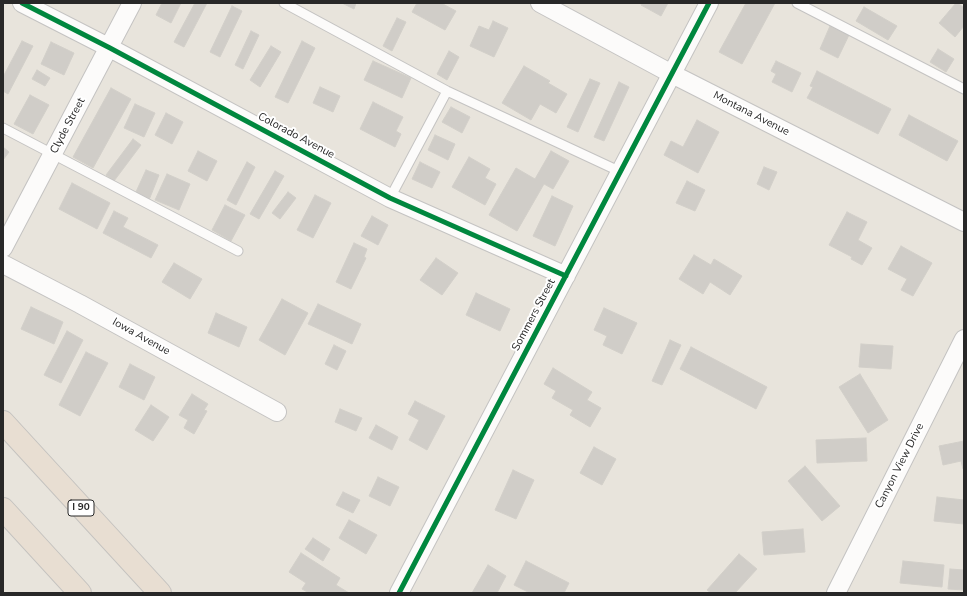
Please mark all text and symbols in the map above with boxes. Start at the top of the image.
street label: Montana Avenue [711,89,791,139]
street label: Clyde Street [48,96,88,156]
street label: Colorado Avenue [255,110,337,162]
street label: Sommers Street [509,277,559,353]
street label: Iowa Avenue [110,316,172,358]
street label: Canyon View Drive [873,421,927,511]
road number: I 90 [68,500,94,516]

